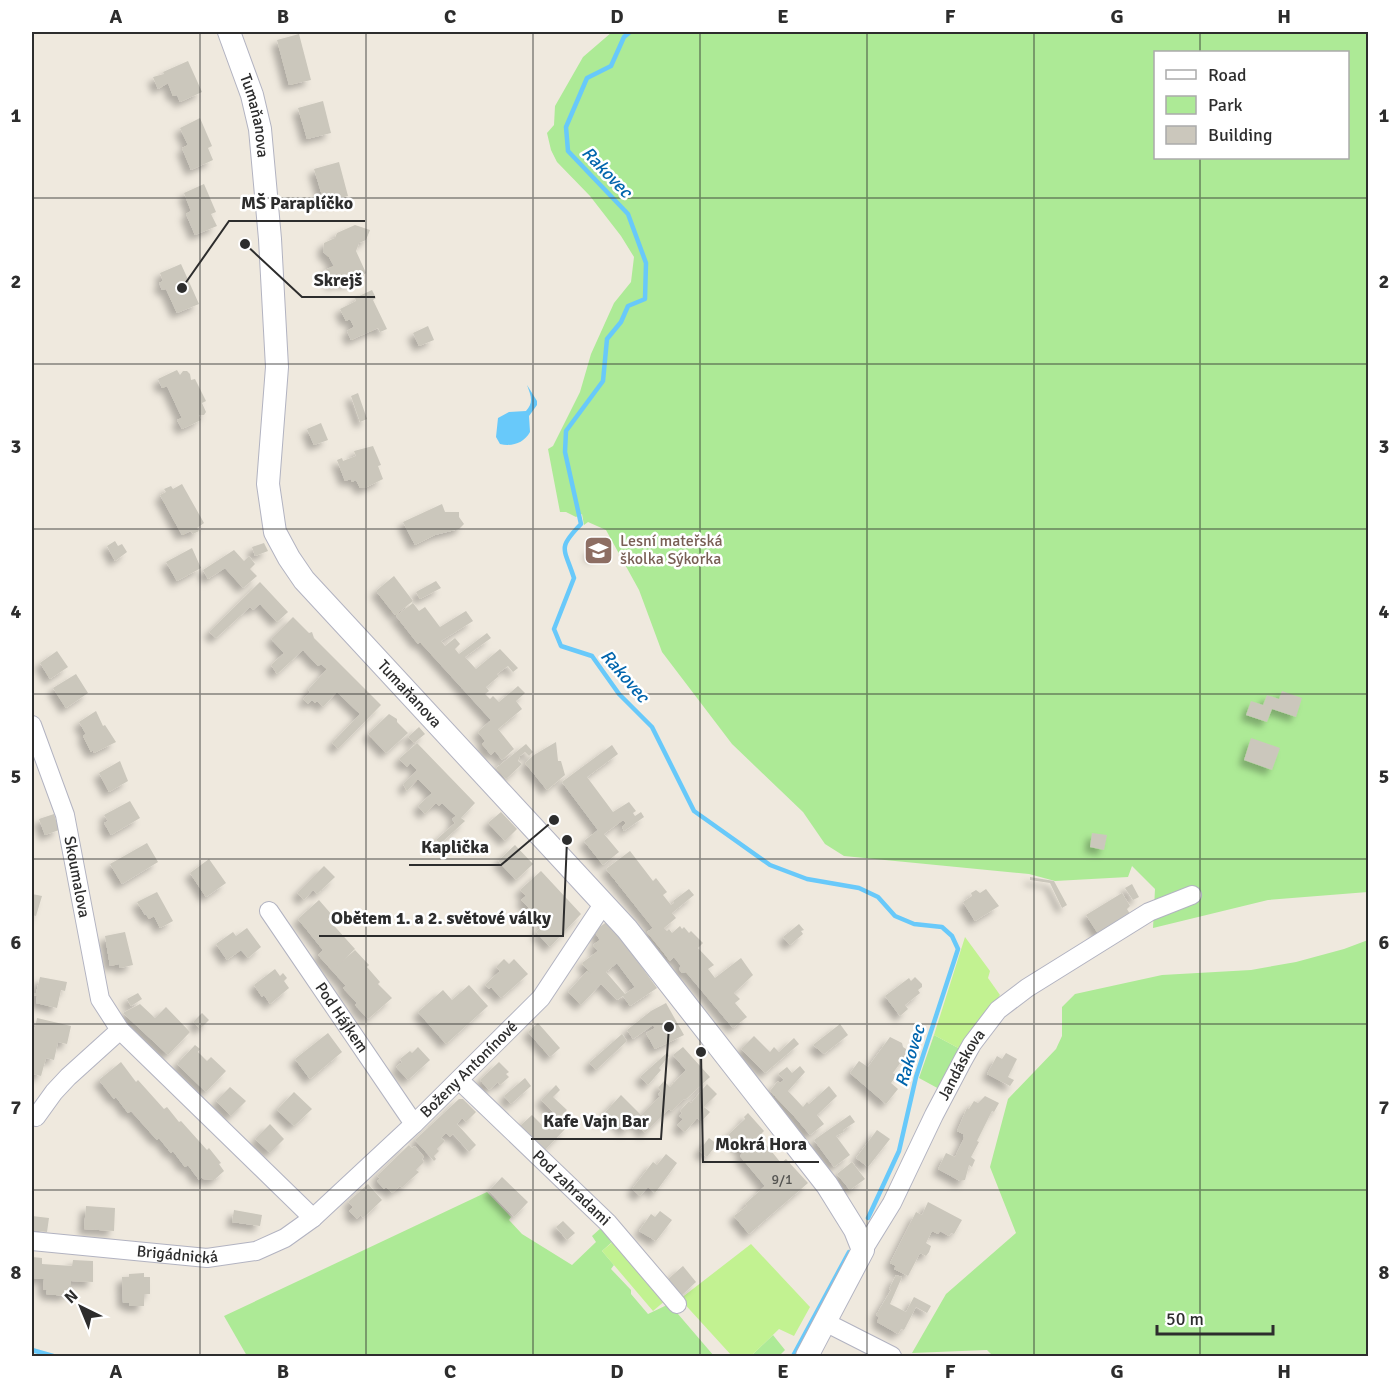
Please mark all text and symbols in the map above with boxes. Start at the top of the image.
text: A [110,4,123,29]
text: B [277,4,289,29]
text: C [444,4,456,29]
text: D [610,4,624,29]
text: E [777,4,789,29]
text: F [945,4,956,29]
text: G [1110,4,1124,29]
text: H [1277,4,1291,29]
legend [1154,51,1349,159]
text: Road [1208,64,1247,86]
street label: Tumaňanova [235,71,273,158]
text: Park [1208,94,1243,116]
text: 1 [11,103,22,128]
text: 1 [1379,103,1390,128]
text: Building [1208,124,1272,146]
water label: Rakovec [577,142,638,203]
callout: MŠ Paraplíčko [229,185,365,221]
text: MŠ Paraplíčko [241,192,353,214]
callout: Skrejš [302,261,375,297]
text: 2 [11,269,21,294]
text: Skrejš [314,269,362,291]
text: 2 [1379,269,1389,294]
text: 3 [11,434,21,459]
text: 3 [1379,434,1389,459]
place label: Lesní mateřská školka Sýkorka [620,531,723,569]
school or university icon: Lesní mateřská školka Sýkorka [583,534,615,566]
text: 4 [11,599,22,624]
text: 4 [1379,599,1390,624]
water label: Rakovec [596,645,655,708]
street label: Tumaňanova [373,656,446,732]
text: 5 [11,764,21,789]
text: 5 [1379,764,1389,789]
callout: Kaplička [409,829,501,865]
street label: Skoumalova [59,835,94,920]
text: Kaplička [421,836,489,858]
callout: Obětem 1. a 2. světové války [319,900,563,936]
text: Obětem 1. a 2. světové války [331,907,551,929]
text: 6 [11,930,22,955]
text: 6 [1379,930,1390,955]
street label: Pod Hájkem [311,979,373,1057]
street label: Boženy Antonínové [416,1017,522,1122]
water label: Rakovec [890,1021,930,1089]
street label: Jandáskova [934,1025,990,1104]
text: 7 [11,1095,22,1120]
text: 7 [1379,1095,1390,1120]
callout: Kafe Vajn Bar [531,1103,661,1139]
text: Kafe Vajn Bar [543,1110,650,1132]
callout: Mokrá Hora [703,1126,819,1162]
text: Mokrá Hora [715,1133,807,1155]
street label: Pod zahradami [528,1146,615,1230]
house number: 9/1 [771,1171,793,1188]
street label: Brigádnická [136,1241,219,1268]
text: 8 [11,1260,22,1285]
text: 8 [1379,1260,1390,1285]
north arrow [51,1277,111,1337]
text: N [61,1286,82,1308]
scale bar [1157,1298,1272,1336]
text: 50 m [1166,1308,1204,1330]
text: A [110,1359,123,1384]
text: B [277,1359,289,1384]
text: C [444,1359,456,1384]
text: D [610,1359,624,1384]
text: E [777,1359,789,1384]
text: F [945,1359,956,1384]
text: G [1110,1359,1124,1384]
text: H [1277,1359,1291,1384]

